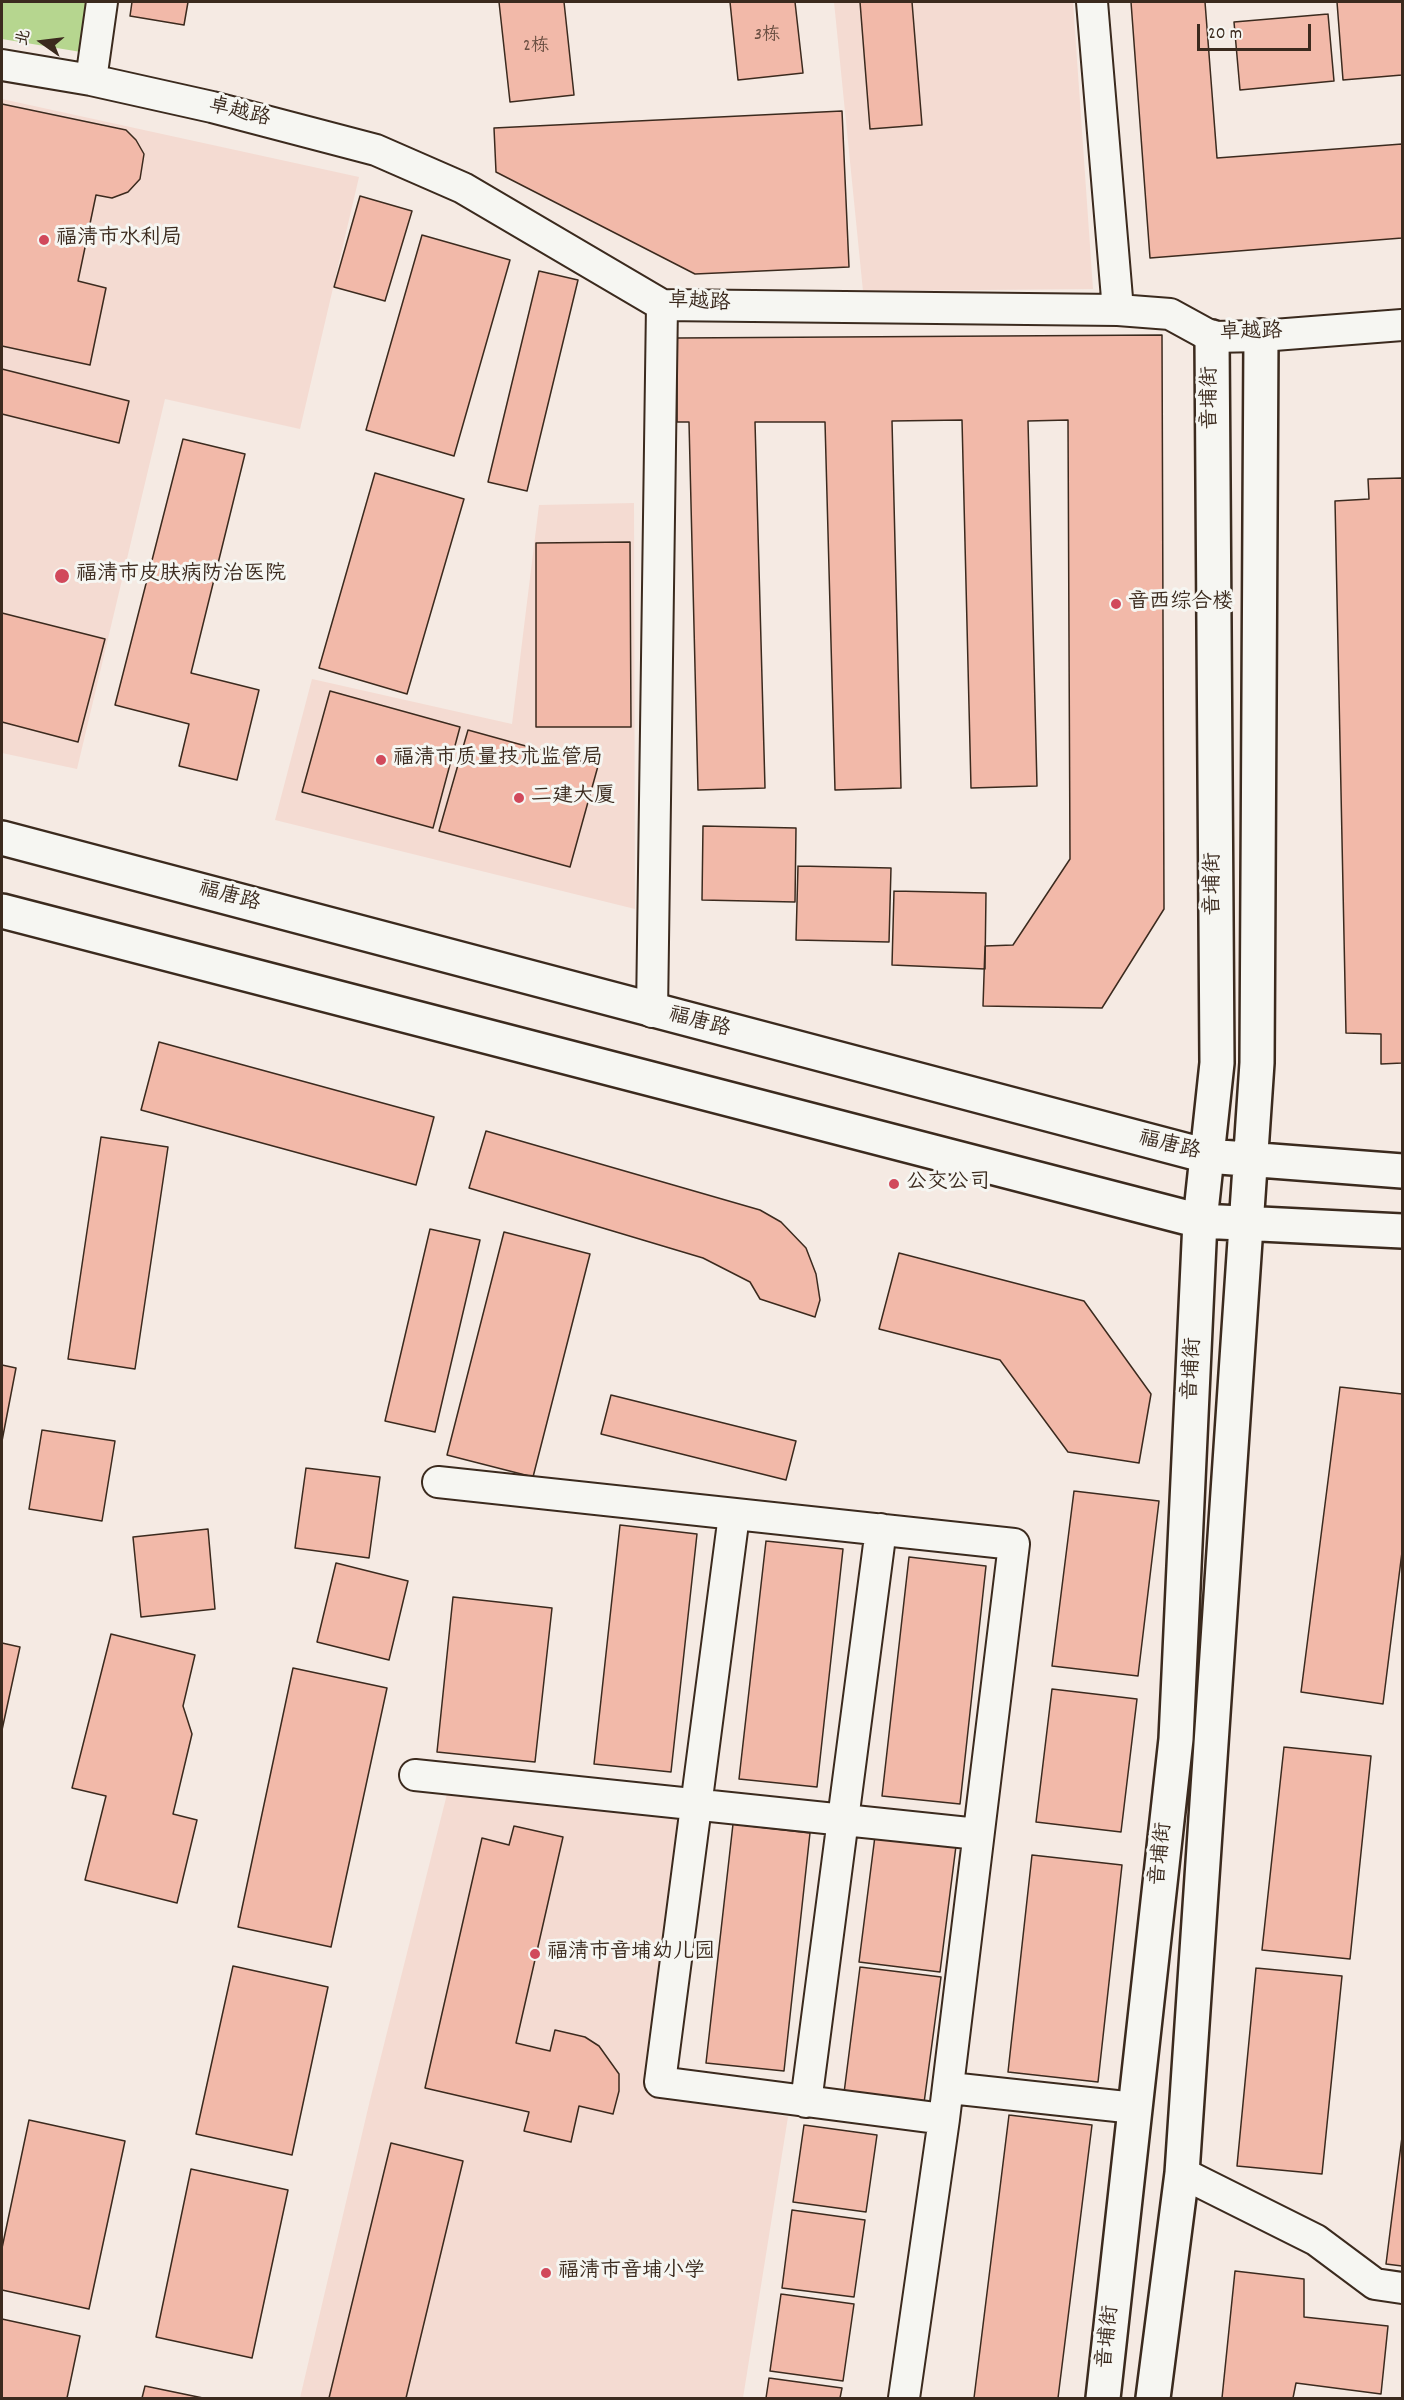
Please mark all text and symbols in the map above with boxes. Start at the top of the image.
north arrow [12,12,72,72]
scale bar [1200,12,1314,50]
text: 20 m [1208,22,1242,47]
house number: 3栋 [754,26,780,48]
text: 北 [11,27,37,48]
house number: 2栋 [523,37,549,59]
street label: 卓越路 [205,94,273,134]
place label: 福清市水利局 [56,227,182,253]
marker: 福清市水利局 [37,233,51,247]
street label: 卓越路 [667,290,731,318]
street label: 卓越路 [1219,321,1283,347]
street label: 音埔街 [1199,367,1225,429]
place label: 福清市皮肤病防治医院 [76,563,286,589]
marker: 福清市皮肤病防治医院 [53,567,71,585]
place label: 音西综合楼 [1128,591,1233,617]
marker: 音西综合楼 [1109,597,1123,611]
place label: 福清市质量技术监管局 [393,747,603,773]
marker: 福清市质量技术监管局 [374,753,388,767]
place label: 二建大厦 [531,785,615,811]
marker: 二建大厦 [512,791,526,805]
street label: 音埔街 [1202,853,1228,915]
street label: 福唐路 [195,878,263,918]
street label: 福唐路 [665,1004,733,1044]
street label: 福唐路 [1135,1127,1203,1167]
place label: 公交公司 [906,1171,990,1197]
marker: 公交公司 [887,1177,901,1191]
street label: 音埔街 [1180,1337,1208,1401]
street label: 音埔街 [1147,1821,1179,1887]
place label: 福清市音埔幼儿园 [547,1941,715,1967]
marker: 福清市音埔幼儿园 [528,1947,542,1961]
place label: 福清市音埔小学 [558,2260,705,2286]
marker: 福清市音埔小学 [539,2266,553,2280]
street label: 音埔街 [1094,2304,1126,2370]

